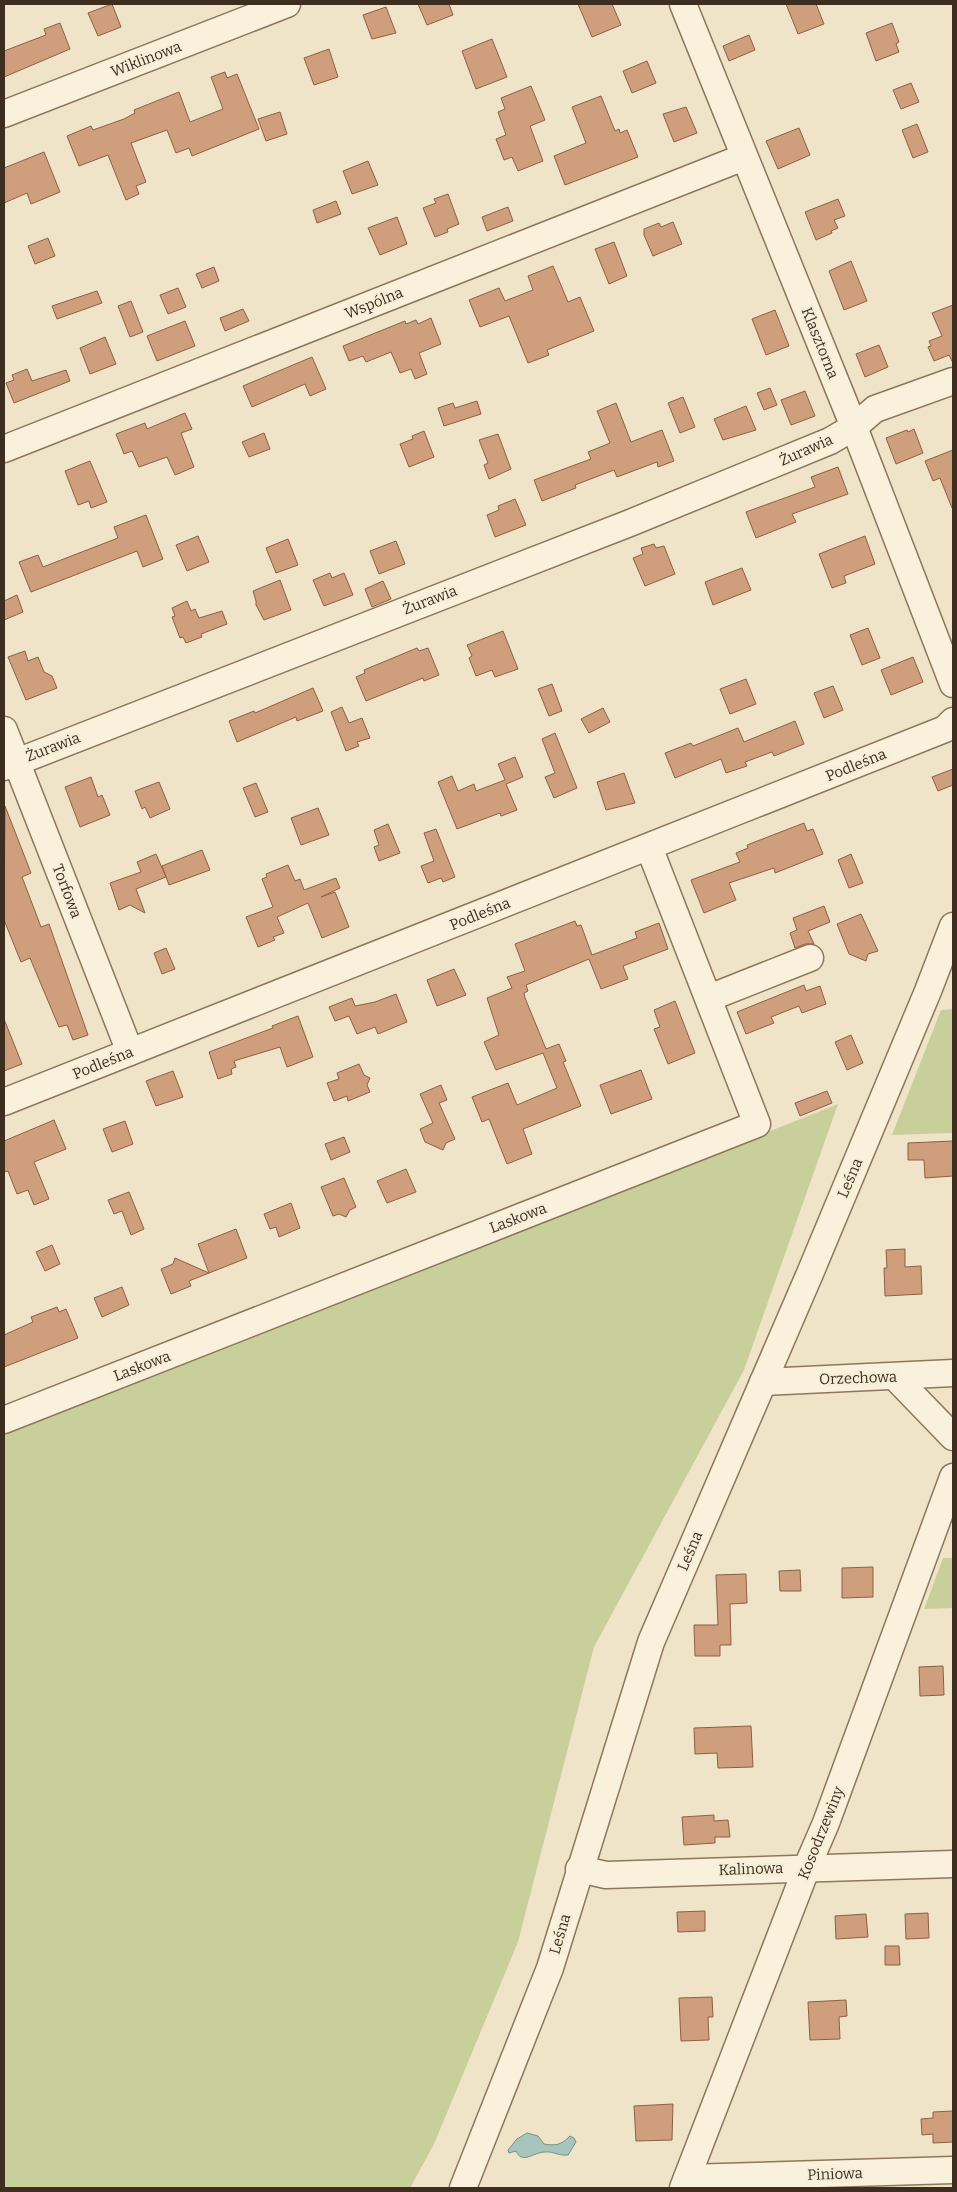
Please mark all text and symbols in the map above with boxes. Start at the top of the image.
street label: Wiklinowa [108,37,184,81]
street label: Wspólna [342,283,406,323]
street label: Klasztorna [798,305,842,381]
street label: Żurawia [776,430,836,470]
street label: Żurawia [400,581,460,619]
street label: Żurawia [23,728,83,766]
street label: Podleśna [823,745,889,785]
street label: Torfowa [48,861,86,921]
street label: Podleśna [447,894,513,934]
street label: Podleśna [70,1043,136,1083]
street label: Leśna [834,1155,866,1201]
street label: Laskowa [487,1199,549,1237]
street label: Laskowa [111,1347,173,1385]
street label: Orzechowa [819,1368,897,1388]
street label: Leśna [674,1528,706,1574]
street label: Kosodrzewiny [794,1784,848,1882]
street label: Kalinowa [718,1859,784,1879]
street label: Leśna [546,1912,574,1956]
street label: Piniowa [807,2164,863,2184]

